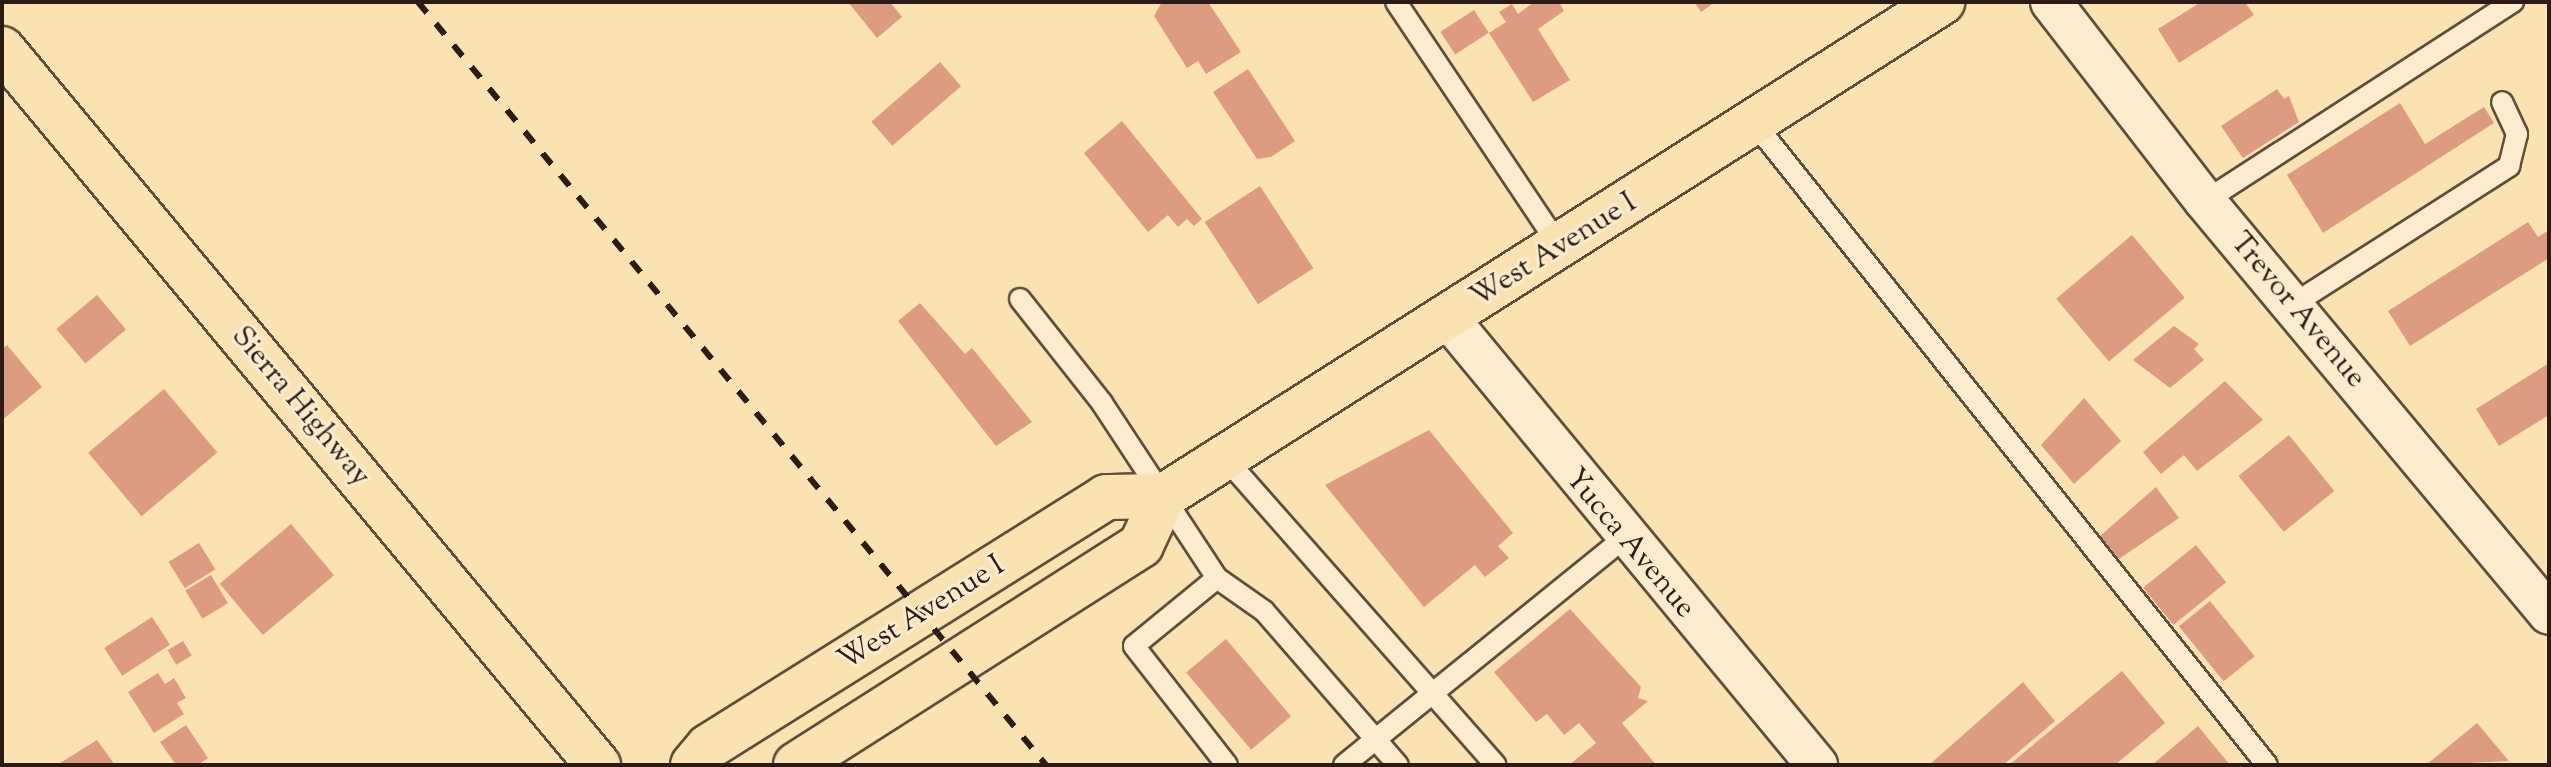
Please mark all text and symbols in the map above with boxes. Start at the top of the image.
street label: West Avenue I [1464,186,1644,316]
street label: Trevor Avenue [2221,226,2373,396]
street label: Sierra Highway [223,320,377,494]
street label: Yucca Avenue [1556,462,1702,626]
street label: West Avenue I [832,549,1012,679]

